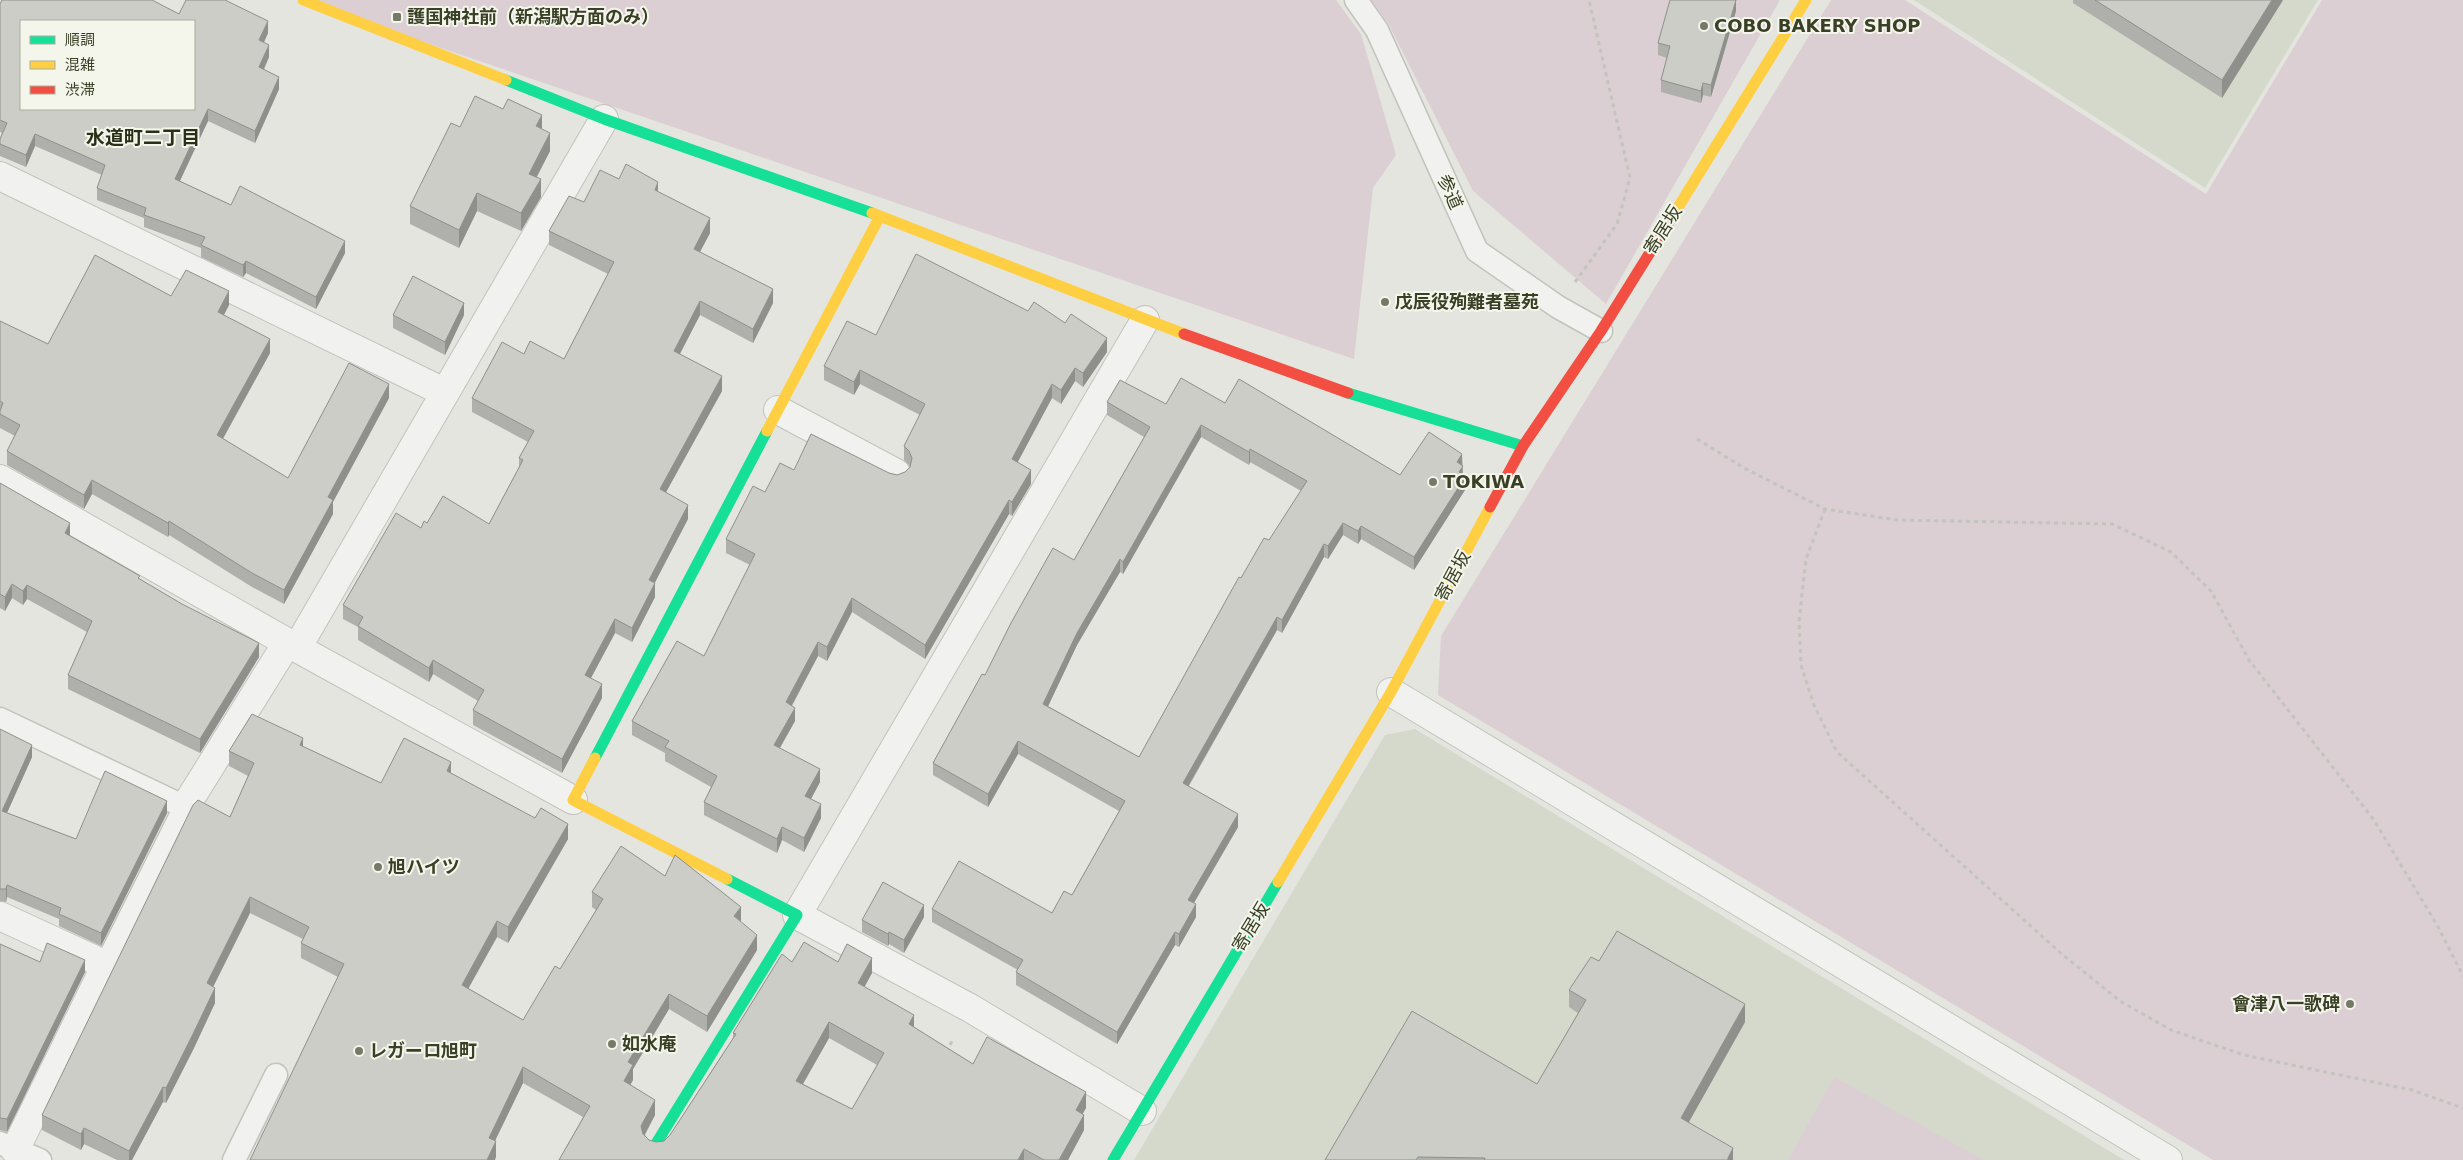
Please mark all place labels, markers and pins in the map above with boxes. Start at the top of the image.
place label: 護国神社前（新潟駅方面のみ） [407,6,659,27]
marker: 護国神社前（新潟駅方面のみ） [391,11,403,23]
place label: COBO BAKERY SHOP [1714,15,1920,36]
marker: COBO BAKERY SHOP [1698,20,1710,32]
place label: 戊辰役殉難者墓苑 [1395,291,1539,312]
marker: 戊辰役殉難者墓苑 [1379,296,1391,308]
place label: TOKIWA [1443,471,1524,492]
marker: TOKIWA [1427,476,1439,488]
place label: 旭ハイツ [388,856,460,877]
marker: 旭ハイツ [372,861,384,873]
place label: 會津八一歌碑 [2232,993,2340,1014]
marker: 會津八一歌碑 [2344,998,2356,1010]
place label: 如水庵 [622,1033,676,1054]
marker: 如水庵 [606,1038,618,1050]
place label: レガーロ旭町 [369,1040,477,1061]
marker: レガーロ旭町 [353,1045,365,1057]

